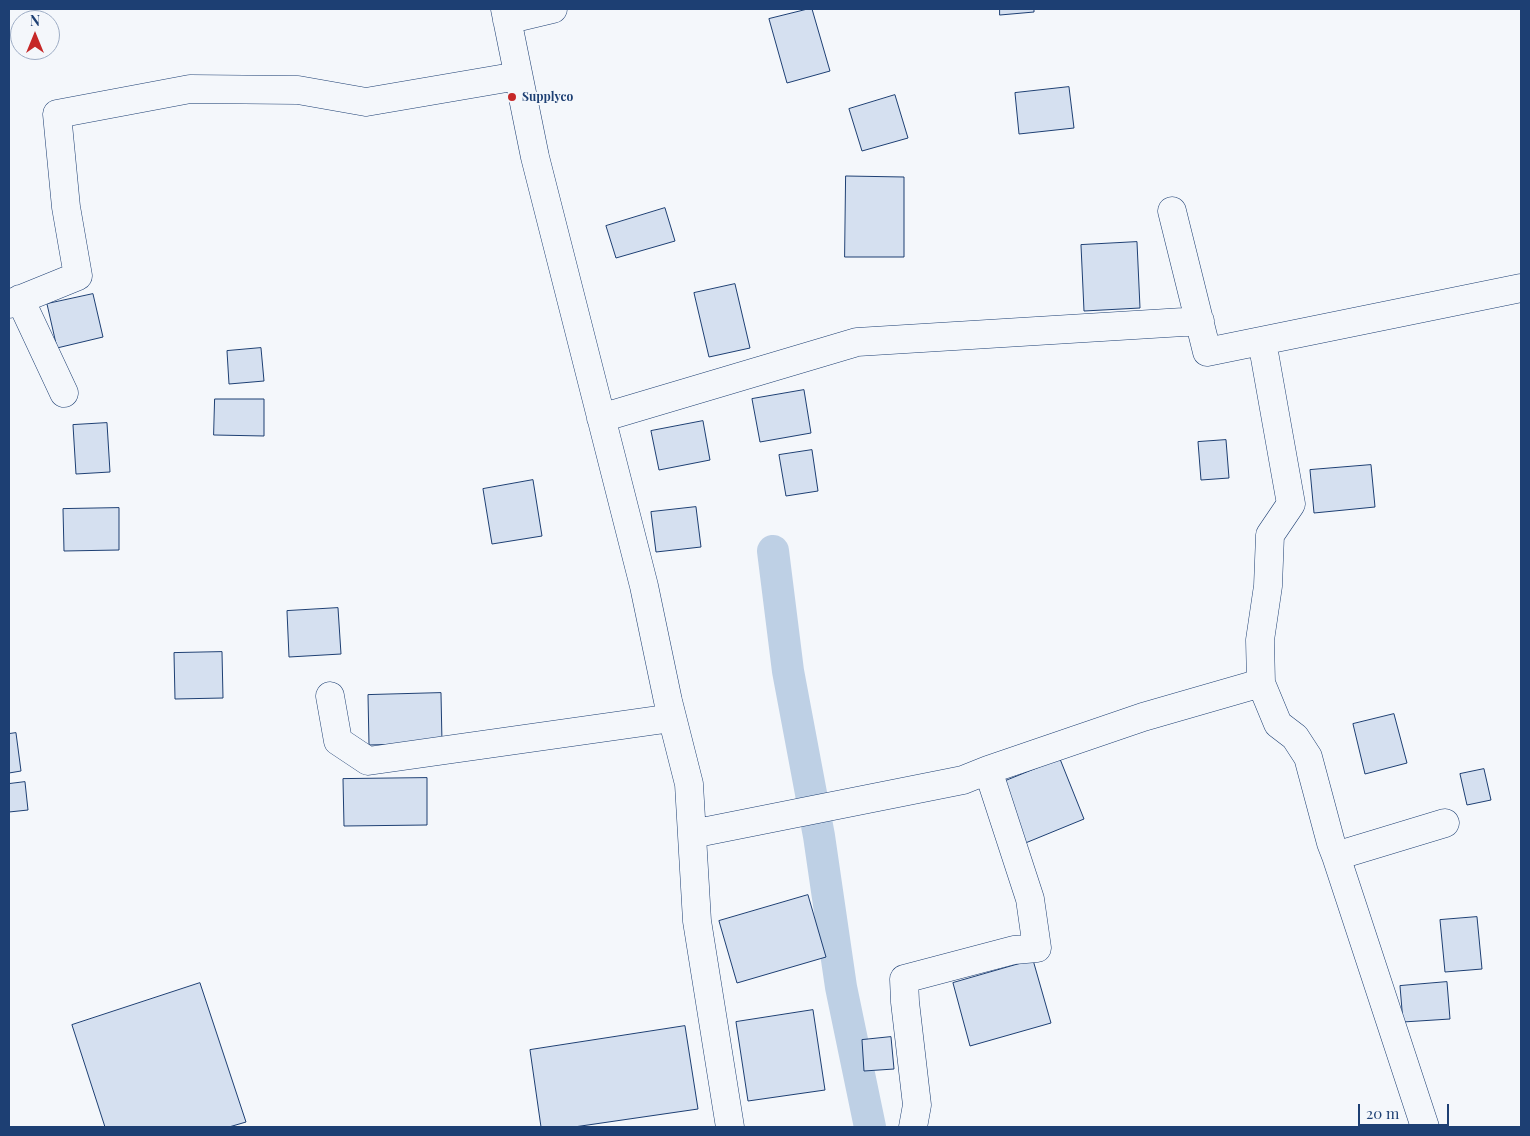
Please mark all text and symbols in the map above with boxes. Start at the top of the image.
north arrow [10,10,60,60]
text: N [30,11,40,30]
place label: Supplyco [522,90,573,104]
marker: Supplyco [506,91,518,103]
scale bar [1360,1094,1451,1126]
text: 20 m [1366,1103,1399,1123]

